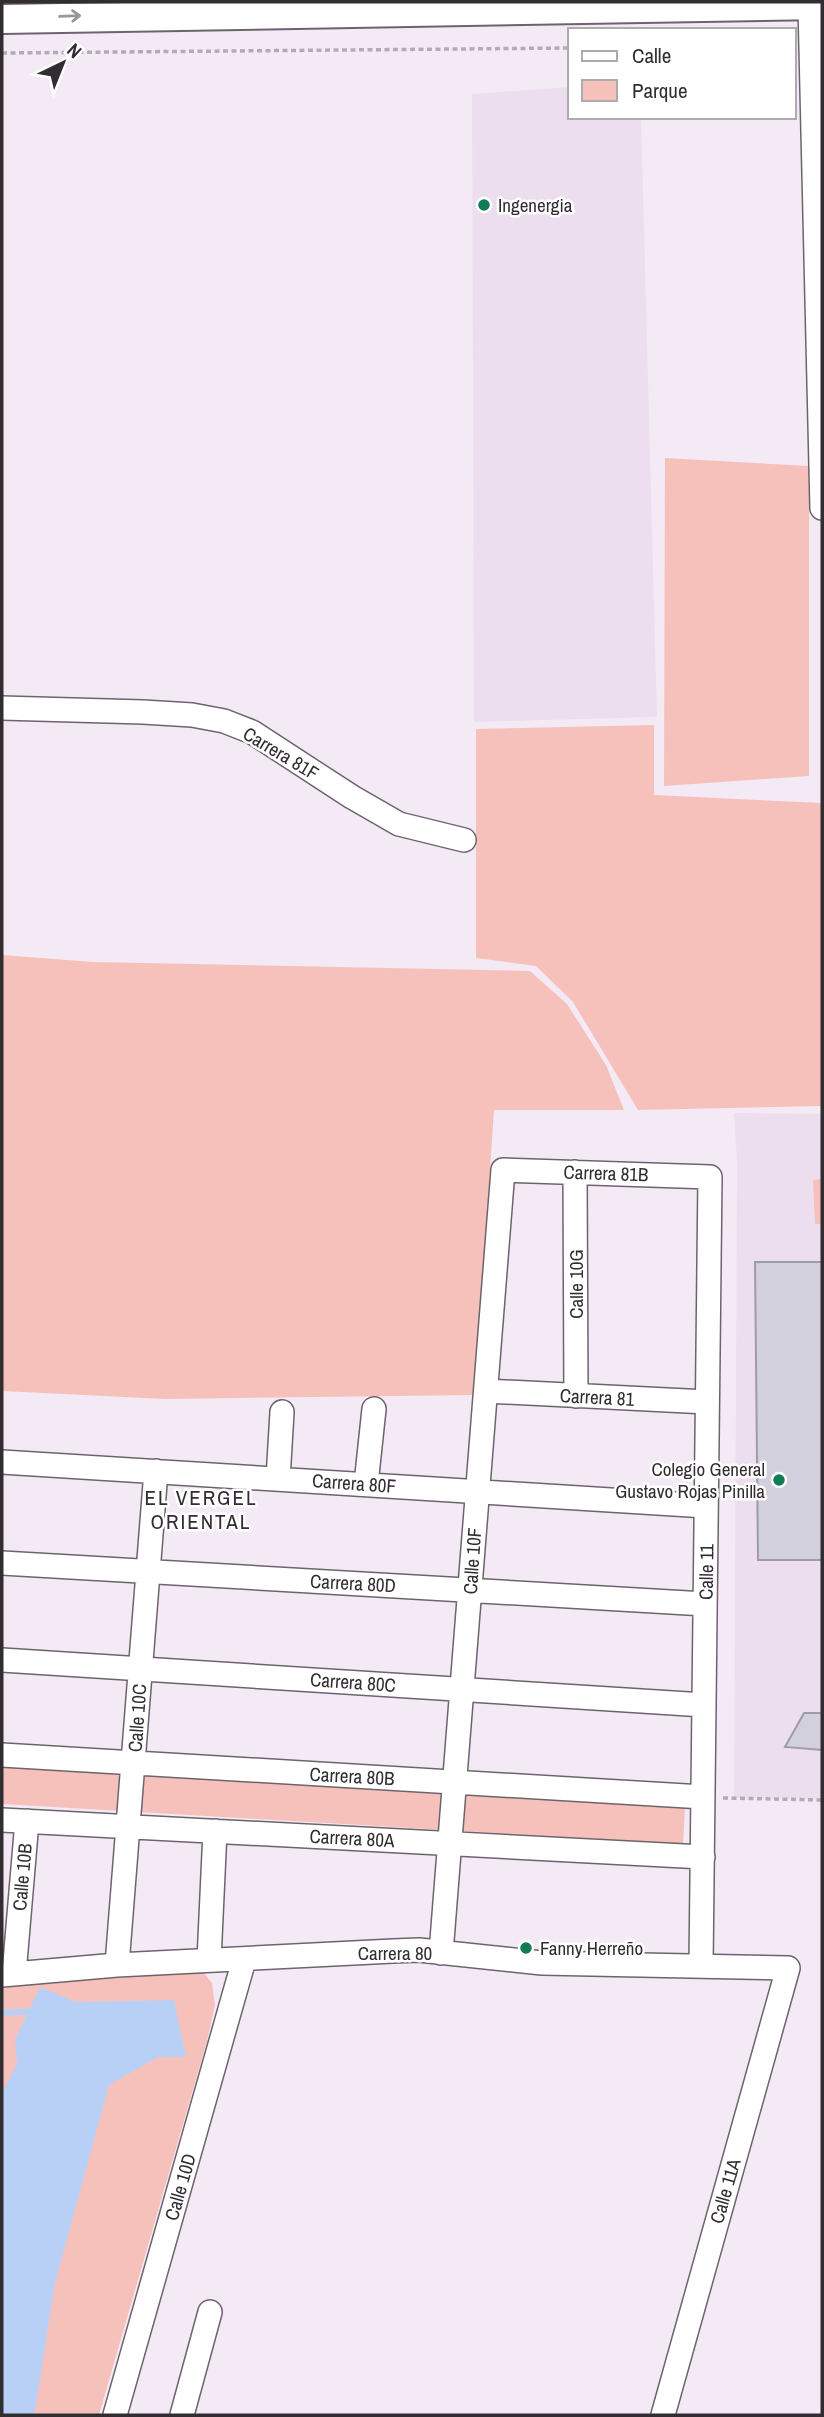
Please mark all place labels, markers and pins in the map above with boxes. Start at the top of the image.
place label: Ingenergia [498,192,573,218]
marker: Ingenergia [476,197,492,213]
place label: Colegio General Gustavo Rojas Pinilla [615,1456,765,1504]
marker: Colegio General Gustavo Rojas Pinilla [771,1472,787,1488]
place label: Fanny Herreño [540,1935,643,1961]
marker: Fanny Herreño [518,1940,534,1956]

